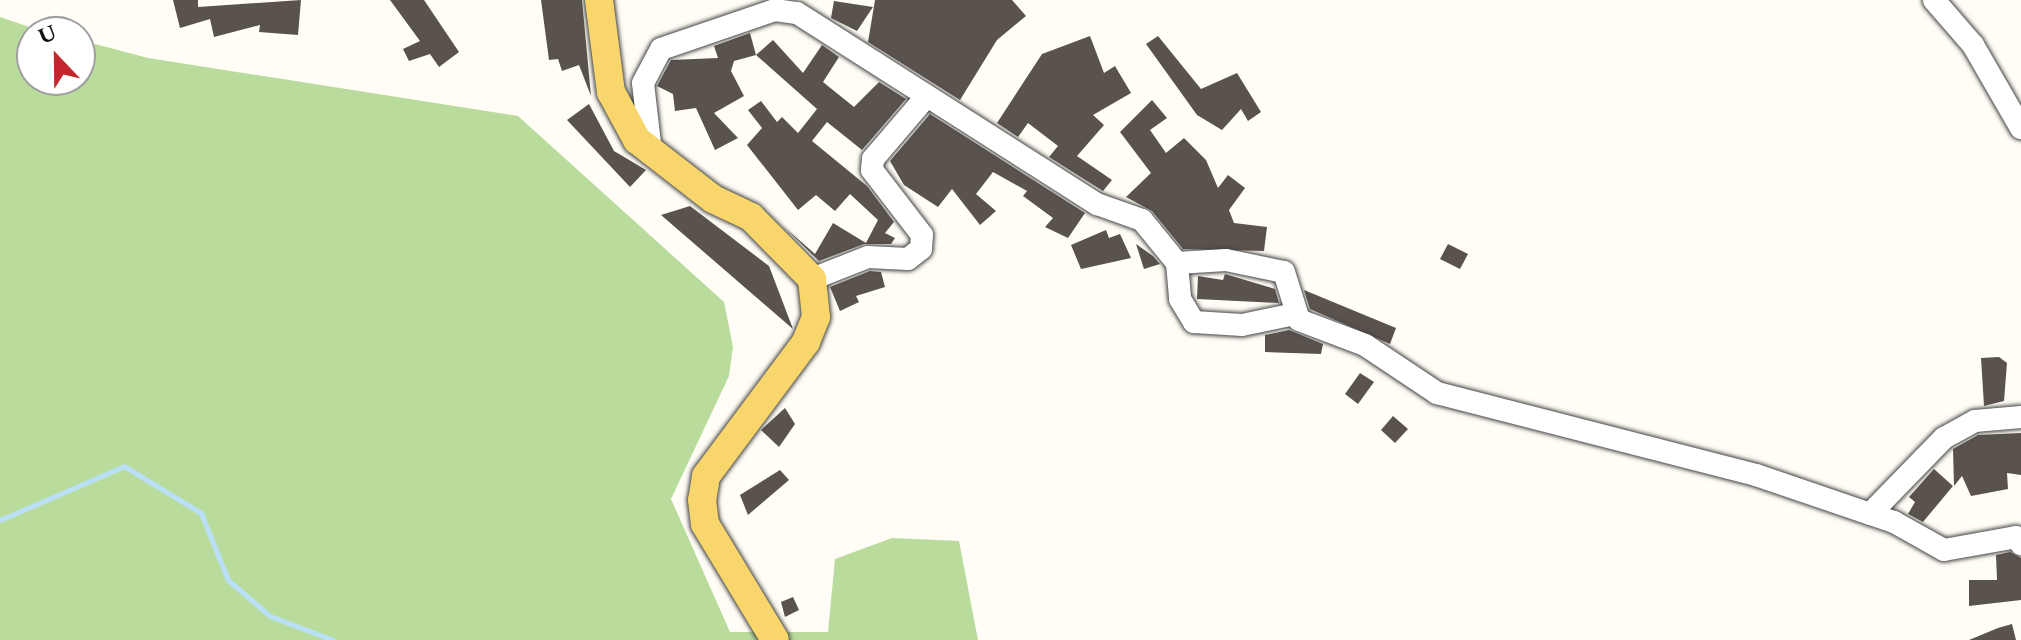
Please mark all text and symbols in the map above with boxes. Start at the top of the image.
north arrow [16,16,96,96]
text: U [33,16,62,54]

